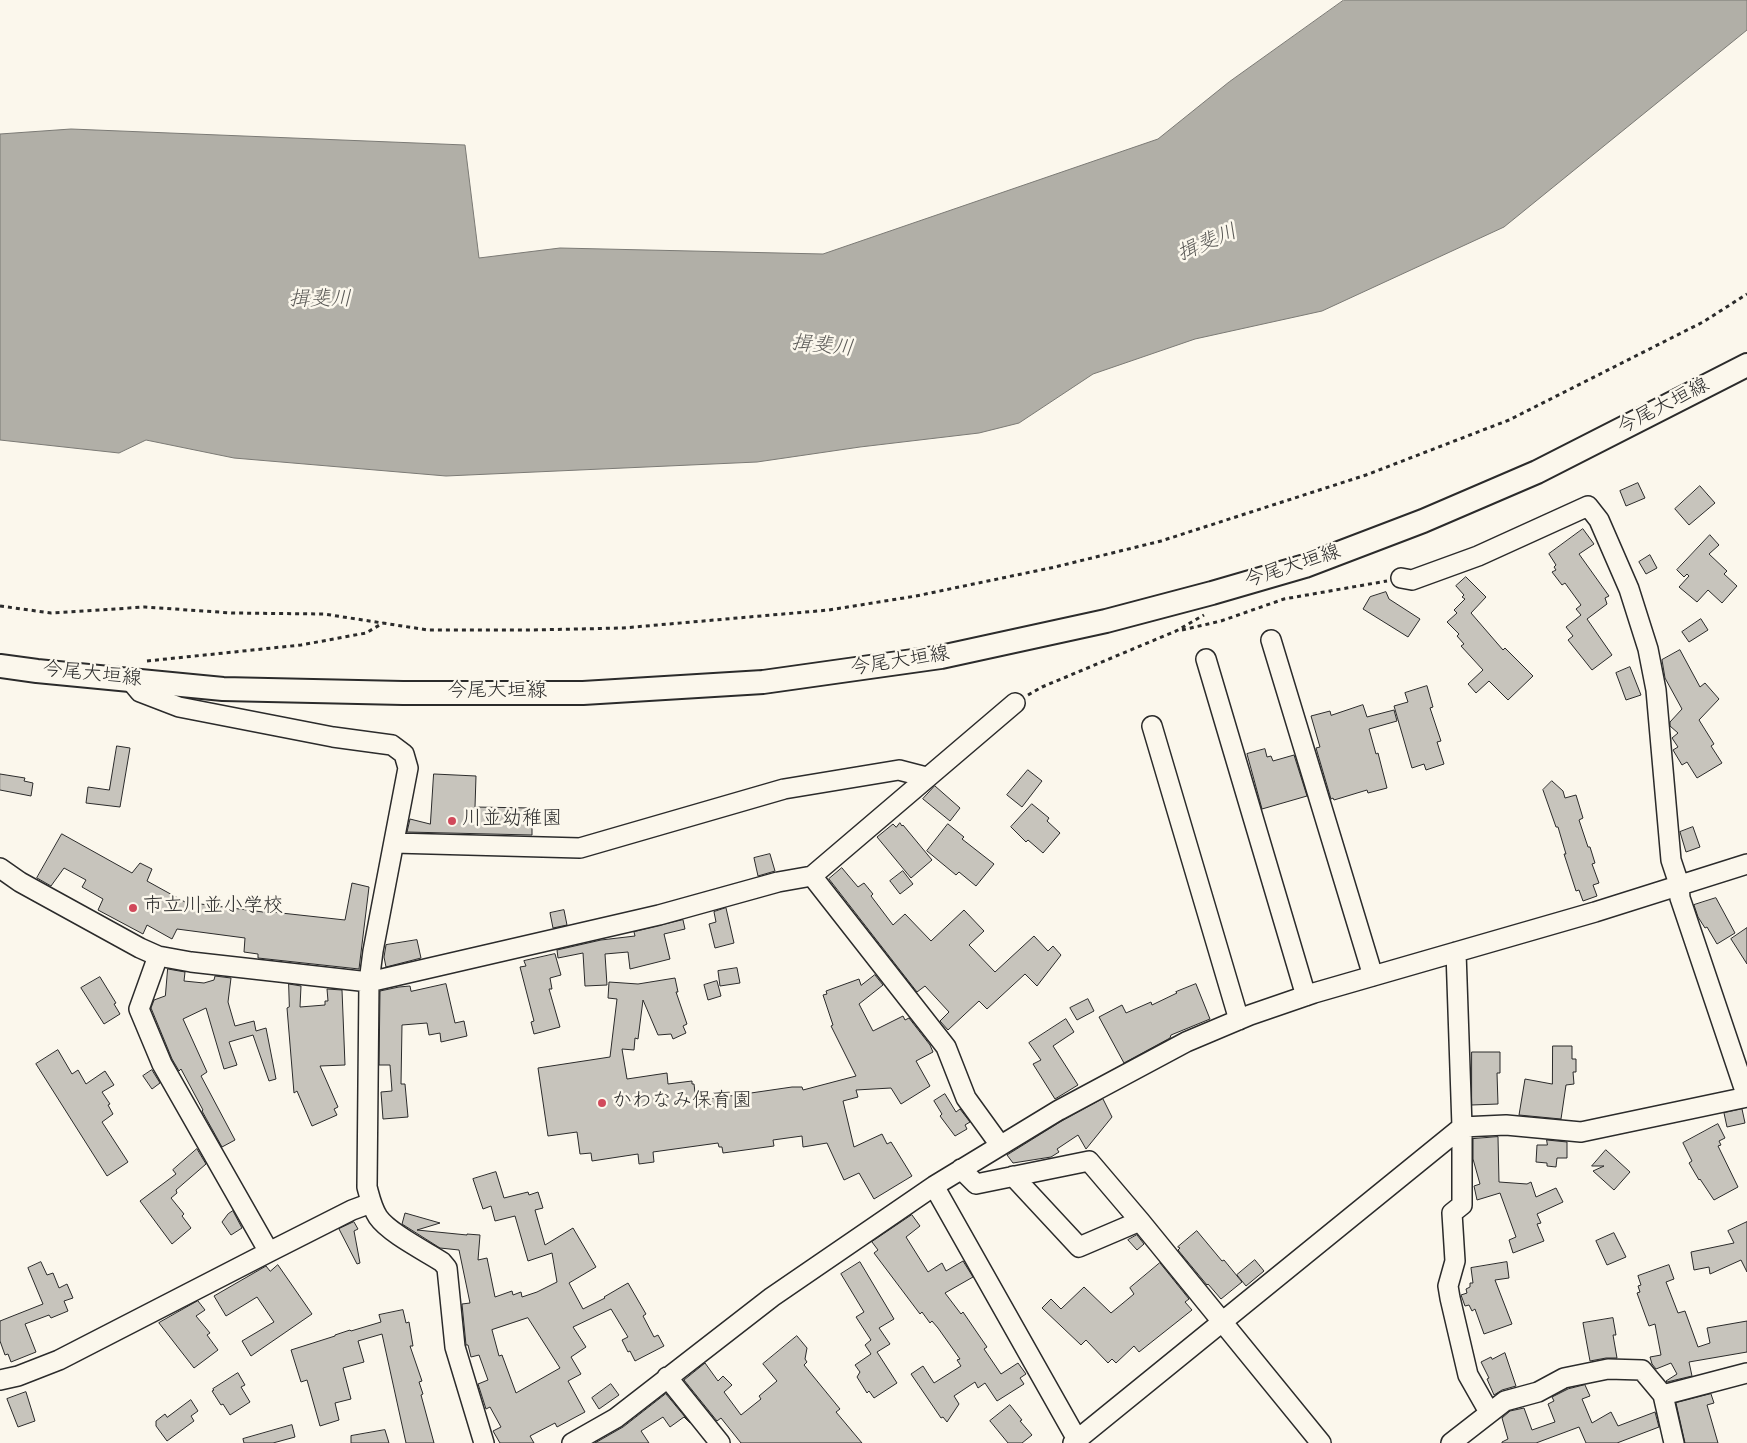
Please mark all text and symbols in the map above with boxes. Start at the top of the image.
water label: 揖斐川 [1174,221,1242,269]
water label: 揖斐川 [289,289,351,315]
water label: 揖斐川 [789,332,855,364]
street label: 今尾大垣線 [1614,375,1714,441]
street label: 今尾大垣線 [1242,541,1344,595]
street label: 今尾大垣線 [849,643,951,683]
street label: 今尾大垣線 [41,659,143,693]
street label: 今尾大垣線 [447,681,547,705]
place label: 川並幼稚園 [462,809,562,833]
marker: 川並幼稚園 [446,815,458,827]
place label: 市立川並小学校 [143,896,283,920]
marker: 市立川並小学校 [127,902,139,914]
place label: かわなみ保育園 [612,1091,752,1115]
marker: かわなみ保育園 [596,1097,608,1109]

